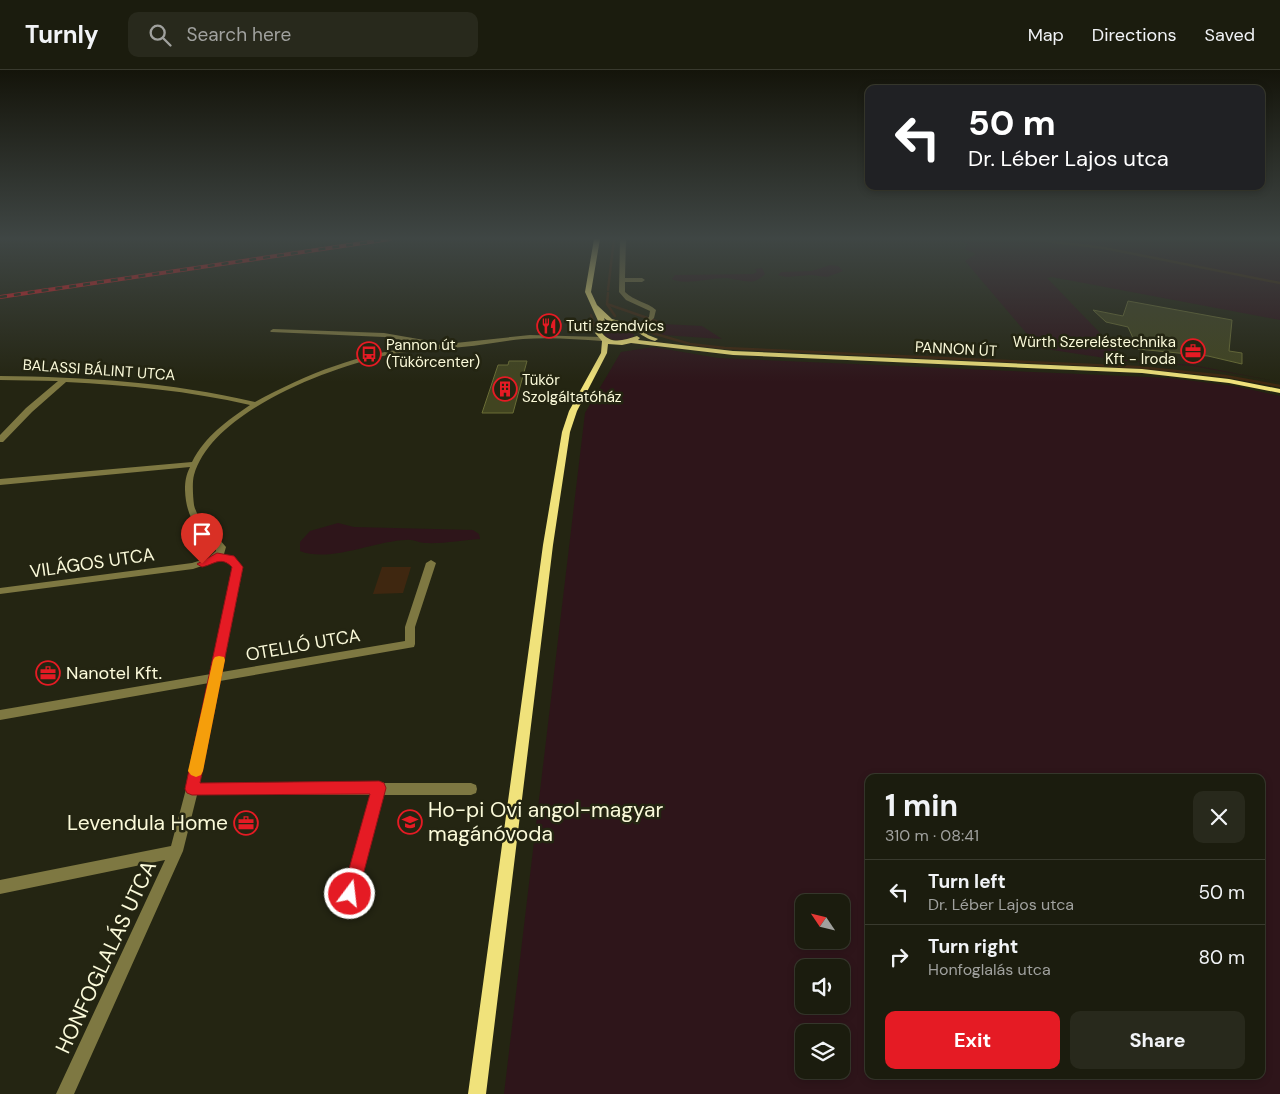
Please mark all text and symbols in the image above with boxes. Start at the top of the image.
search box [128,12,478,57]
text: Turnly [25,19,98,50]
icon: search [146,21,174,49]
text: Search here [186,22,291,47]
text: Map [1028,23,1064,47]
text: Directions [1092,23,1177,47]
text: Saved [1205,23,1255,47]
text: 50 m [968,100,1056,146]
icon: left [885,105,950,170]
text: Dr. Léber Lajos utca [968,144,1169,173]
restaurant icon: Tuti szendvics [536,313,562,339]
place label: Tuti szendvics [566,316,664,336]
place label: Würth Szereléstechnika Kft - Iroda [1013,332,1176,369]
place label: Pannon út (Tükörcenter) [386,335,480,372]
street label: PANNON ÚT [914,337,998,361]
office icon: Würth Szereléstechnika Kft - Iroda [1180,338,1206,364]
bus stop icon: Pannon út (Tükörcenter) [356,341,382,367]
street label: BALASSI BÁLINT UTCA [22,355,176,385]
place label: Tükör Szolgáltatóház [522,370,622,407]
building icon: Tükör Szolgáltatóház [492,376,518,402]
pin [181,513,223,564]
icon: arrive [188,520,216,548]
street label: VILÁGOS UTCA [28,542,156,584]
street label: OTELLÓ UTCA [244,623,362,667]
office icon: Nanotel Kft. [35,660,61,686]
place label: Nanotel Kft. [66,661,162,685]
text: 1 min [885,786,958,825]
button: close [1193,791,1245,843]
place label: Ho-pi Ovi angol-magyar magánóvoda [428,796,663,848]
place label: Levendula Home [67,809,228,837]
school or university icon: Ho-pi Ovi angol-magyar magánóvoda [397,809,423,835]
office icon: Levendula Home [233,810,259,836]
text: 310 m · 08:41 [885,825,979,846]
street label: HONFOGLALÁS UTCA [49,856,163,1058]
position arrow [323,867,375,919]
text: Turn left [928,869,1006,894]
icon: left [885,878,913,906]
text: 50 m [1198,880,1245,905]
north arrow [795,894,850,949]
map controls [795,894,850,1079]
text: Dr. Léber Lajos utca [928,894,1074,915]
text: Turn right [928,934,1018,959]
icon: right [885,943,913,971]
text: 80 m [1198,945,1245,970]
button: sound [795,959,850,1014]
text: Honfoglalás utca [928,959,1051,980]
button: Exit [885,1011,1060,1069]
button: Share [1070,1011,1245,1069]
button: layers [795,1024,850,1079]

